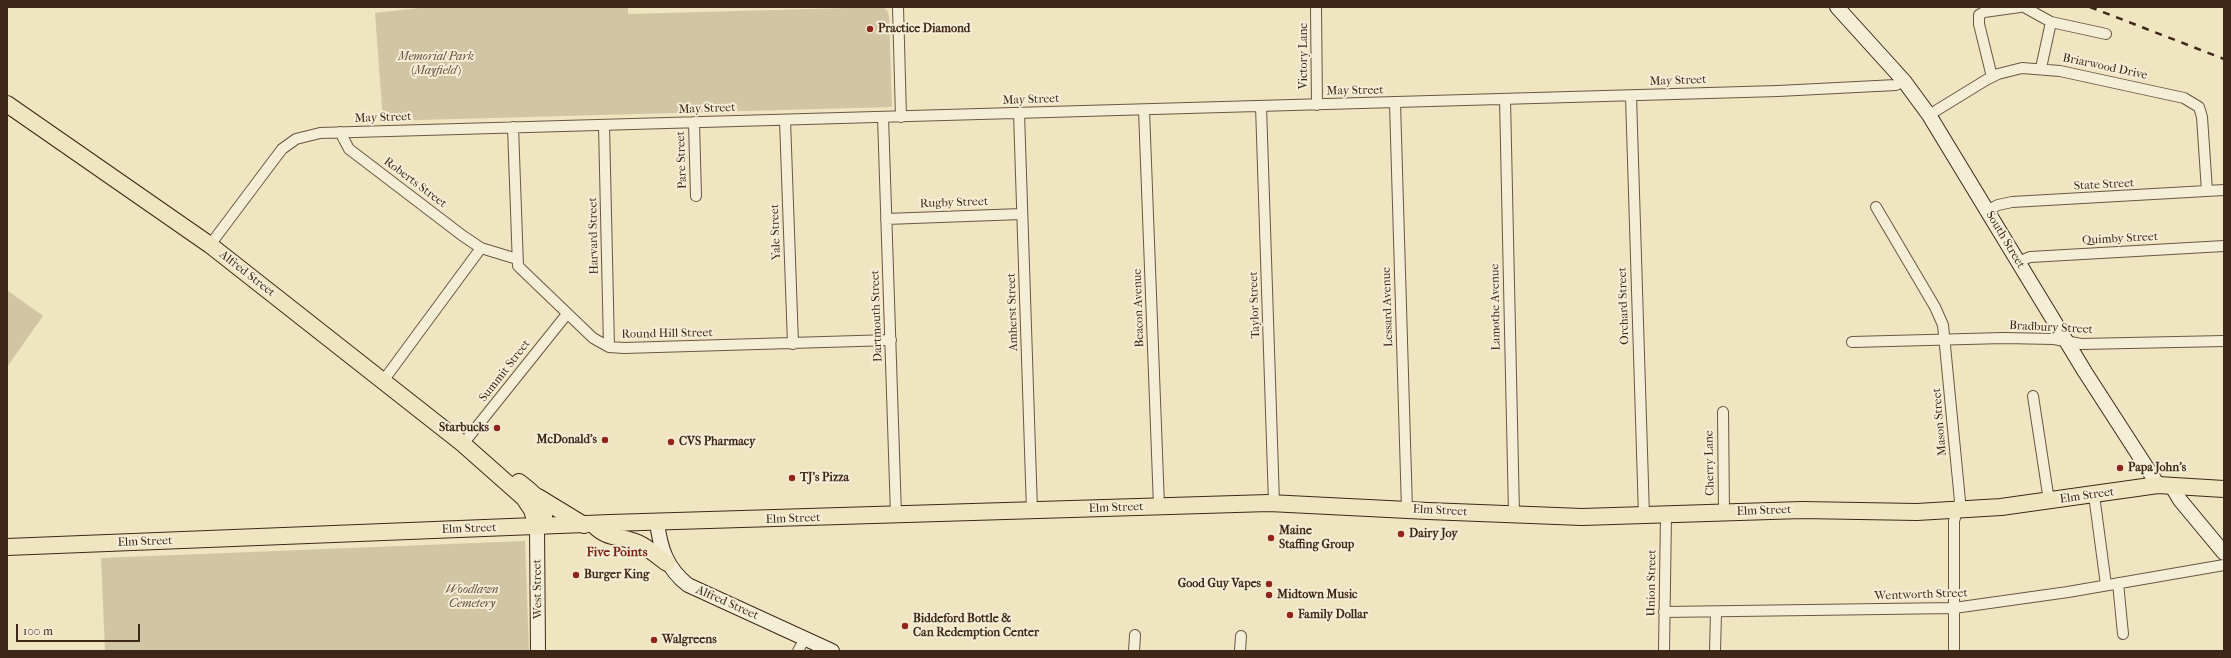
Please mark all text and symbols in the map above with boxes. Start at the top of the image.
place label: Practice Diamond [878,22,970,36]
street label: Victory Lane [1297,23,1311,89]
marker: Practice Diamond [865,24,875,34]
park label: Memorial Park (Mayfield) [398,50,474,78]
street label: Briarwood Drive [2061,51,2149,83]
street label: May Street [1649,73,1707,89]
street label: May Street [1326,83,1384,99]
street label: May Street [1002,92,1060,108]
street label: May Street [678,101,736,117]
street label: May Street [354,110,412,126]
street label: Pare Street [674,131,690,189]
street label: Roberts Street [381,155,449,211]
street label: State Street [2073,176,2135,194]
street label: Rugby Street [920,195,988,211]
street label: Harvard Street [586,197,602,275]
street label: Yale Street [768,204,784,260]
street label: South Street [1982,209,2028,271]
street label: Quimby Street [2082,230,2158,248]
street label: Alfred Street [216,248,278,300]
street label: Lamothe Avenue [1488,263,1504,351]
street label: Lessard Avenue [1379,267,1397,347]
street label: Orchard Street [1615,267,1633,345]
street label: Beacon Avenue [1130,268,1148,348]
street label: Dartmouth Street [868,270,886,362]
street label: Taylor Street [1247,271,1263,339]
street label: Amherst Street [1004,273,1022,351]
street label: Bradbury Street [2009,319,2093,337]
street label: Round Hill Street [621,326,713,342]
street label: Summit Street [476,337,534,405]
street label: Mason Street [1930,387,1950,457]
place label: Starbucks [439,421,489,435]
marker: Starbucks [492,423,502,433]
street label: Cherry Lane [1702,430,1718,496]
place label: McDonald's [537,433,597,447]
marker: McDonald's [600,435,610,445]
place label: CVS Pharmacy [679,435,755,449]
marker: CVS Pharmacy [666,437,676,447]
place label: Papa John's [2128,461,2186,475]
marker: Papa John's [2115,463,2125,473]
place label: TJ's Pizza [800,471,849,485]
marker: TJ's Pizza [787,473,797,483]
street label: Elm Street [2059,485,2115,507]
street label: Elm Street [1088,500,1144,516]
street label: Elm Street [1412,502,1468,520]
street label: Elm Street [1736,503,1792,519]
street label: Elm Street [765,511,821,527]
street label: Elm Street [441,521,497,537]
place label: Maine Staffing Group [1279,524,1354,552]
place label: Dairy Joy [1409,527,1458,541]
marker: Dairy Joy [1396,529,1406,539]
marker: Maine Staffing Group [1266,533,1276,543]
street label: Elm Street [117,534,173,550]
district label: Five Points [587,545,647,561]
street label: Union Street [1644,549,1660,617]
street label: West Street [530,559,546,619]
place label: Burger King [584,568,649,582]
marker: Burger King [571,570,581,580]
place label: Good Guy Vapes [1178,577,1261,591]
marker: Good Guy Vapes [1264,579,1274,589]
park label: Woodlawn Cemetery [446,583,498,611]
street label: Alfred Street [694,583,760,623]
street label: Wentworth Street [1874,586,1968,604]
place label: Midtown Music [1277,588,1357,602]
marker: Midtown Music [1264,590,1274,600]
place label: Family Dollar [1298,608,1368,622]
marker: Family Dollar [1285,610,1295,620]
place label: Biddeford Bottle & Can Redemption Center [913,612,1039,640]
scale bar [18,616,142,642]
marker: Biddeford Bottle & Can Redemption Center [900,621,910,631]
text: 100 m [23,624,53,638]
place label: Walgreens [662,633,717,647]
marker: Walgreens [649,635,659,645]

